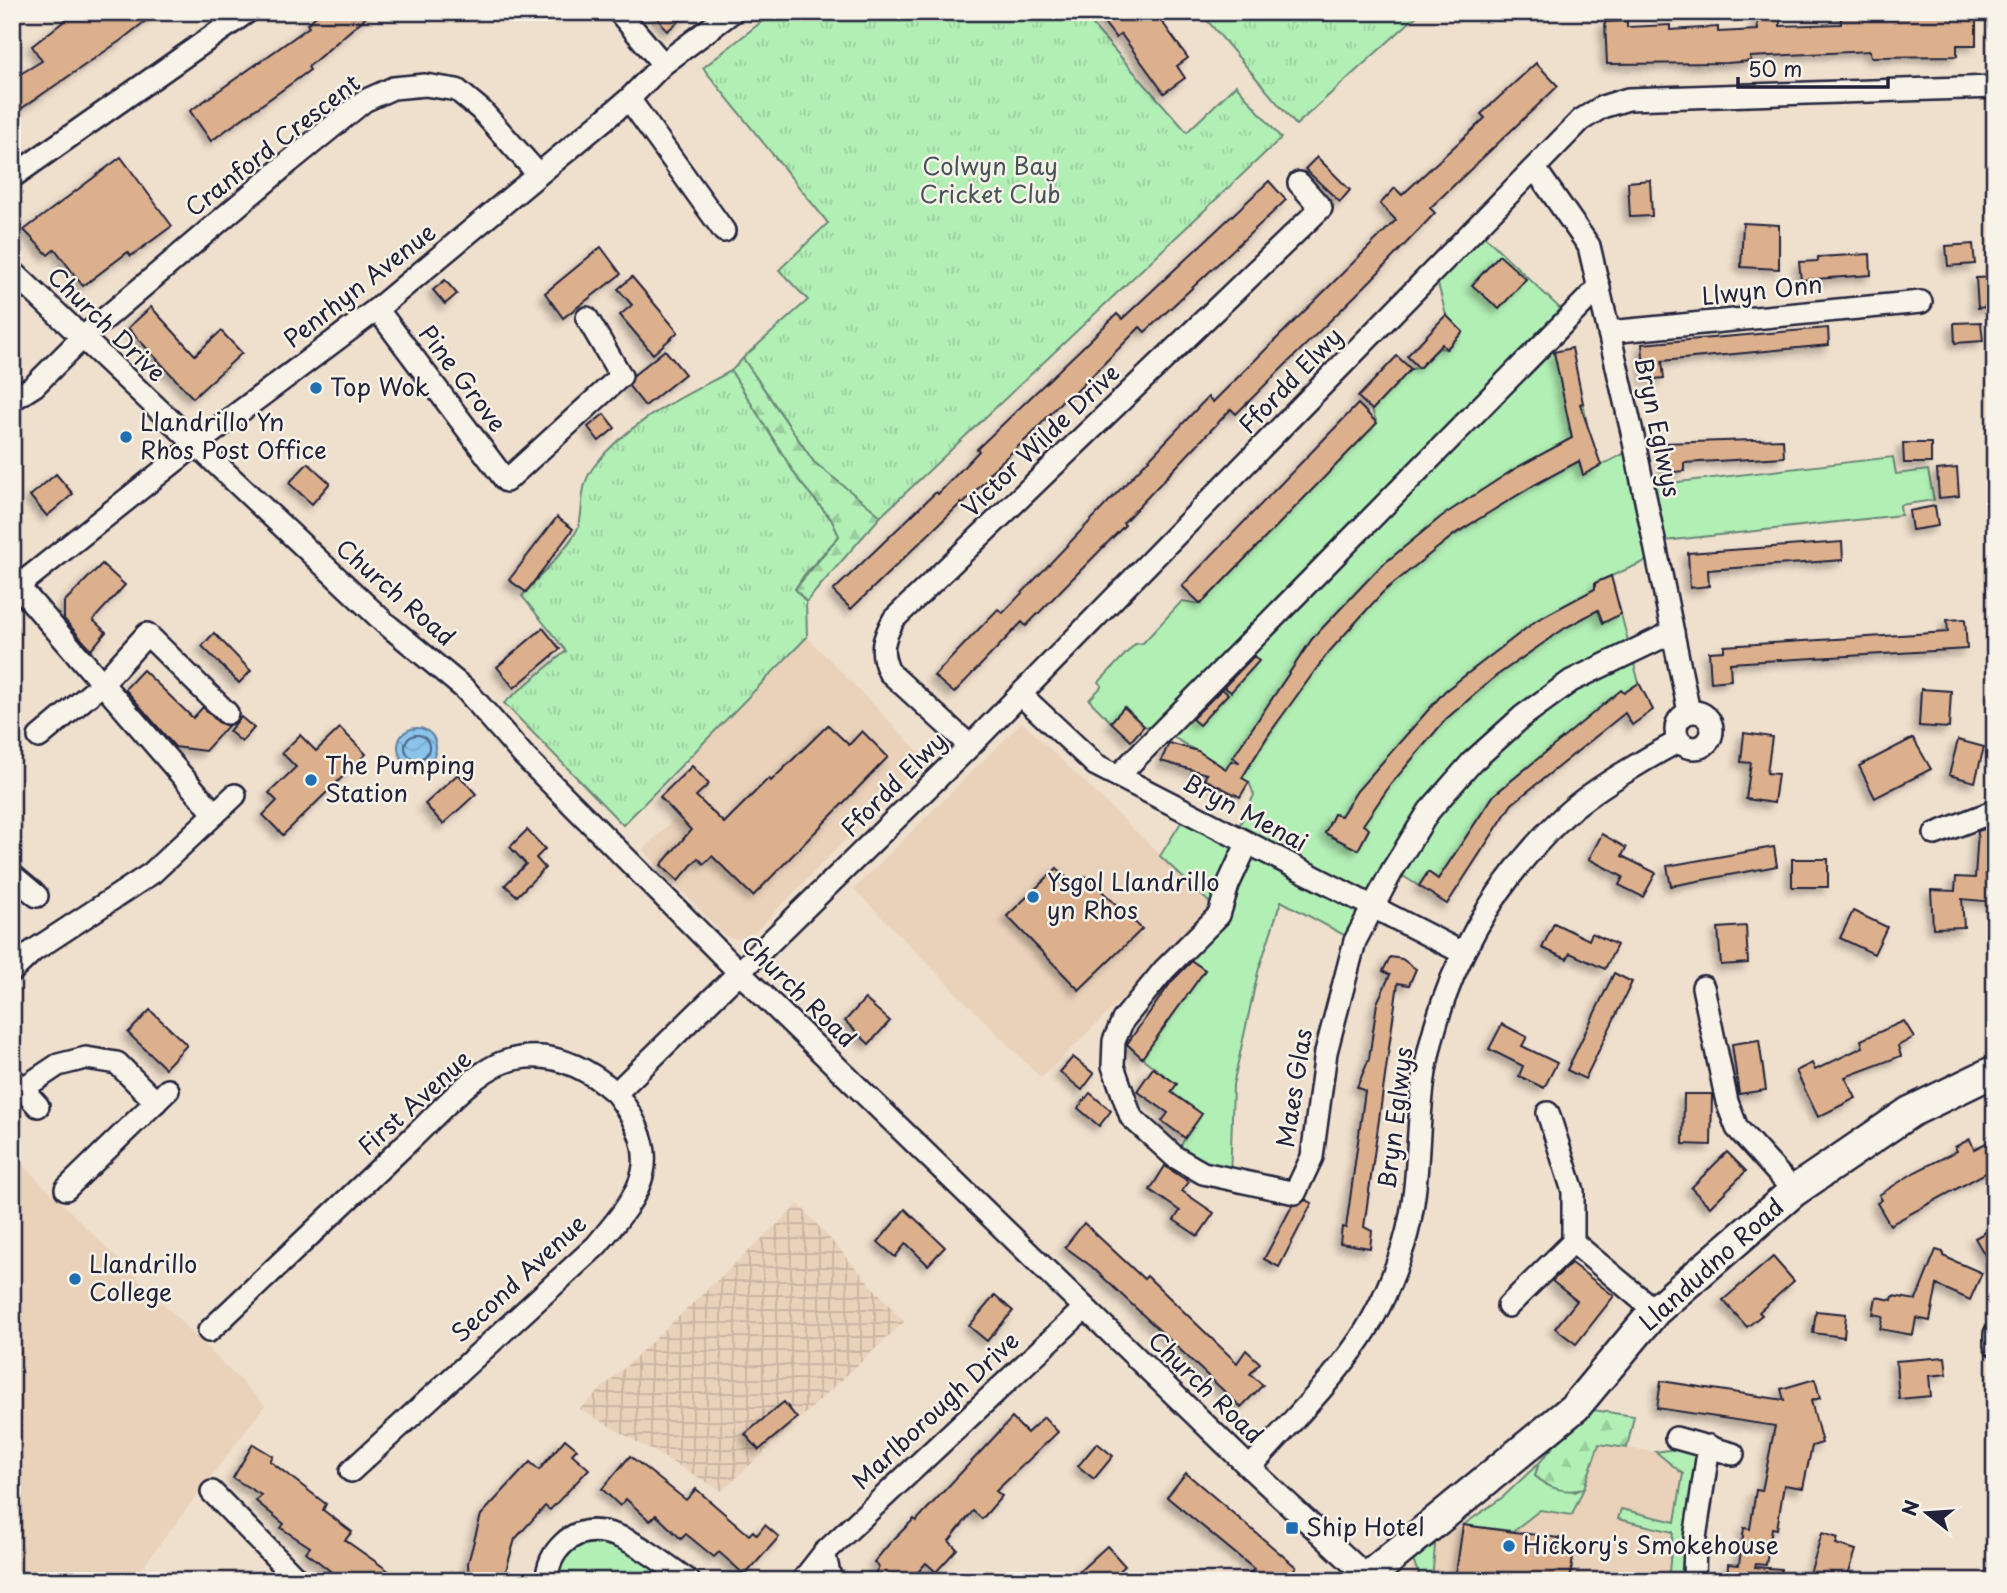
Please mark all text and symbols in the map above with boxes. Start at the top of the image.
scale bar [1738,46,1888,90]
text: 50 m [1748,52,1802,84]
street label: Cranford Crescent [177,64,367,224]
park label: Colwyn Bay Cricket Club [920,147,1060,211]
street label: Penrhyn Avenue [275,213,443,355]
street label: Church Drive [40,258,175,389]
street label: Llwyn Onn [1700,265,1824,313]
street label: Pine Grove [411,317,516,439]
street label: Ffordd Elwy [1229,318,1350,441]
street label: Bryn Eglwys [1626,353,1691,500]
street label: Victor Wilde Drive [953,355,1127,524]
place label: Top Wok [330,368,430,404]
marker: Top Wok [308,380,324,396]
place label: Llandrillo Yn Rhos Post Office [140,403,327,467]
marker: Llandrillo Yn Rhos Post Office [118,429,134,445]
street label: Church Road [329,529,464,654]
street label: Ffordd Elwy [832,723,954,845]
place label: The Pumping Station [325,746,475,810]
street label: Bryn Menai [1177,763,1315,859]
marker: The Pumping Station [303,772,319,788]
place label: Ysgol Llandrillo yn Rhos [1047,863,1219,927]
marker: Ysgol Llandrillo yn Rhos [1025,889,1041,905]
street label: Church Road [734,926,865,1055]
street label: Maes Glas [1266,1026,1320,1150]
street label: First Avenue [349,1041,479,1162]
street label: Bryn Eglwys [1367,1045,1421,1191]
street label: Llandudno Road [1630,1189,1791,1338]
street label: Second Avenue [442,1205,593,1350]
place label: Llandrillo College [89,1245,197,1309]
marker: Llandrillo College [67,1271,83,1287]
street label: Marlborough Drive [843,1322,1026,1497]
street label: Church Road [1141,1322,1272,1451]
north arrow [1892,1478,1962,1548]
text: N [1894,1496,1925,1519]
place label: Ship Hotel [1306,1508,1425,1544]
marker: Ship Hotel [1284,1520,1300,1536]
place label: Hickory's Smokehouse [1523,1526,1779,1562]
marker: Hickory's Smokehouse [1501,1538,1517,1554]

